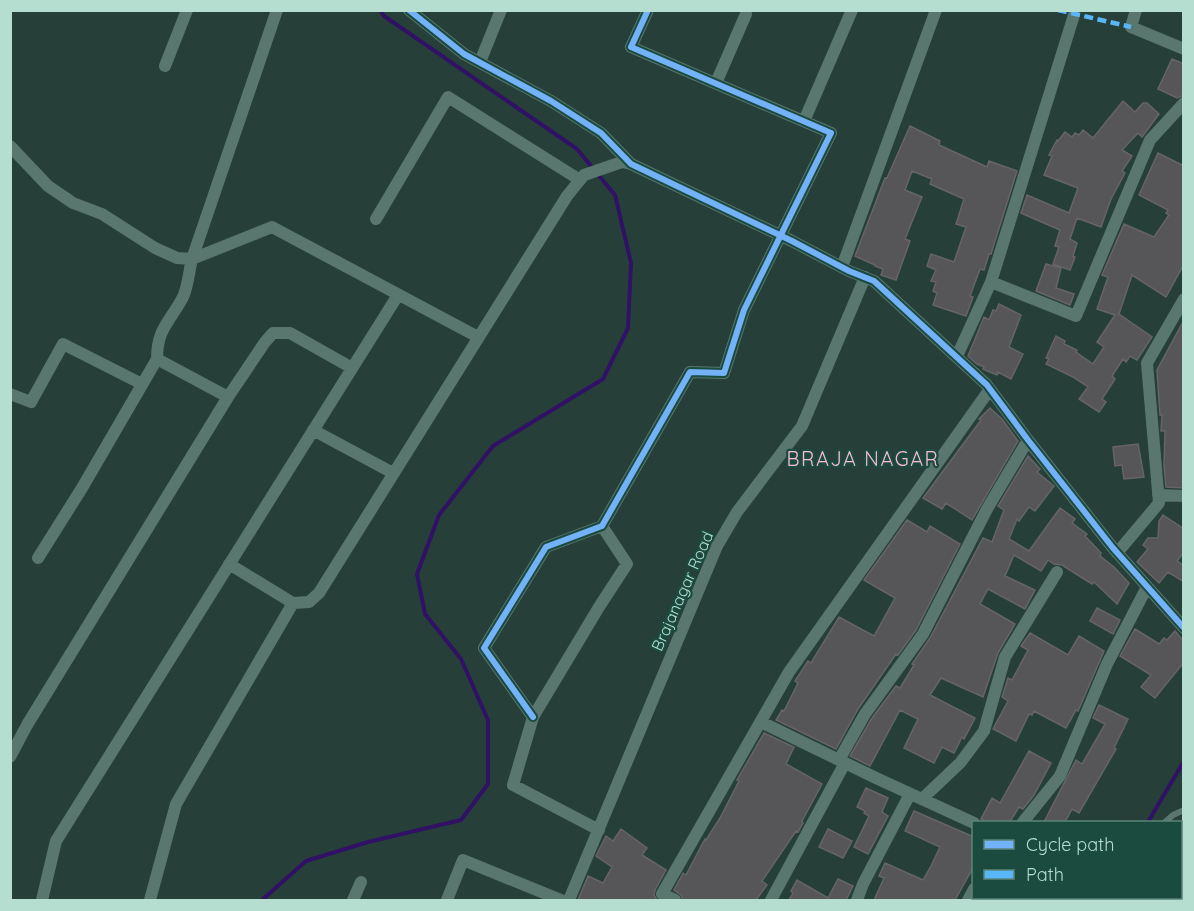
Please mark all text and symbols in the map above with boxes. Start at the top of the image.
district label: BRAJA NAGAR [786,446,940,471]
street label: Brajanagar Road [647,528,717,654]
legend [972,821,1182,899]
text: Cycle path [1026,833,1114,856]
text: Path [1026,863,1064,886]

